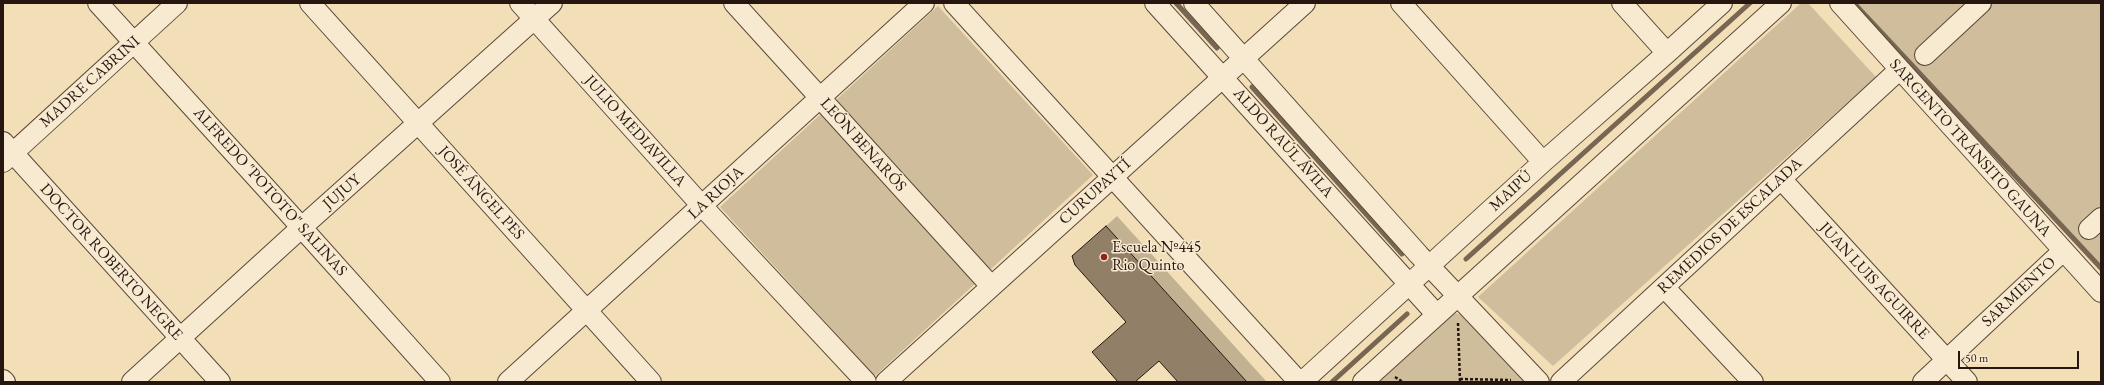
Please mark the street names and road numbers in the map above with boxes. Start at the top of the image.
street label: MADRE CABRINI [36,32,144,132]
street label: SARGENTO TRÁNSITO GAUNA [1885,55,2055,241]
street label: JULIO MEDIAVILLA [580,71,690,191]
street label: ALDO RAÚL ÁVILA [1229,84,1337,202]
street label: LEÓN BENARÓS [816,94,910,196]
street label: ALFREDO "POTOTO" SALINAS [189,104,351,280]
street label: JOSÉ ÁNGEL PES [434,142,528,244]
street label: REMEDIOS DE ESCALADA [1654,154,1806,298]
street label: CURUPAYTÍ [1055,155,1135,229]
street label: LA RIOJA [684,162,748,224]
street label: MAIPÚ [1486,166,1536,216]
street label: JUJUY [319,170,365,214]
street label: DOCTOR ROBERTO NEGRE [36,180,186,344]
street label: JUAN LUIS AGUIRRE [1815,219,1933,343]
street label: SARMIENTO [1978,253,2060,331]

